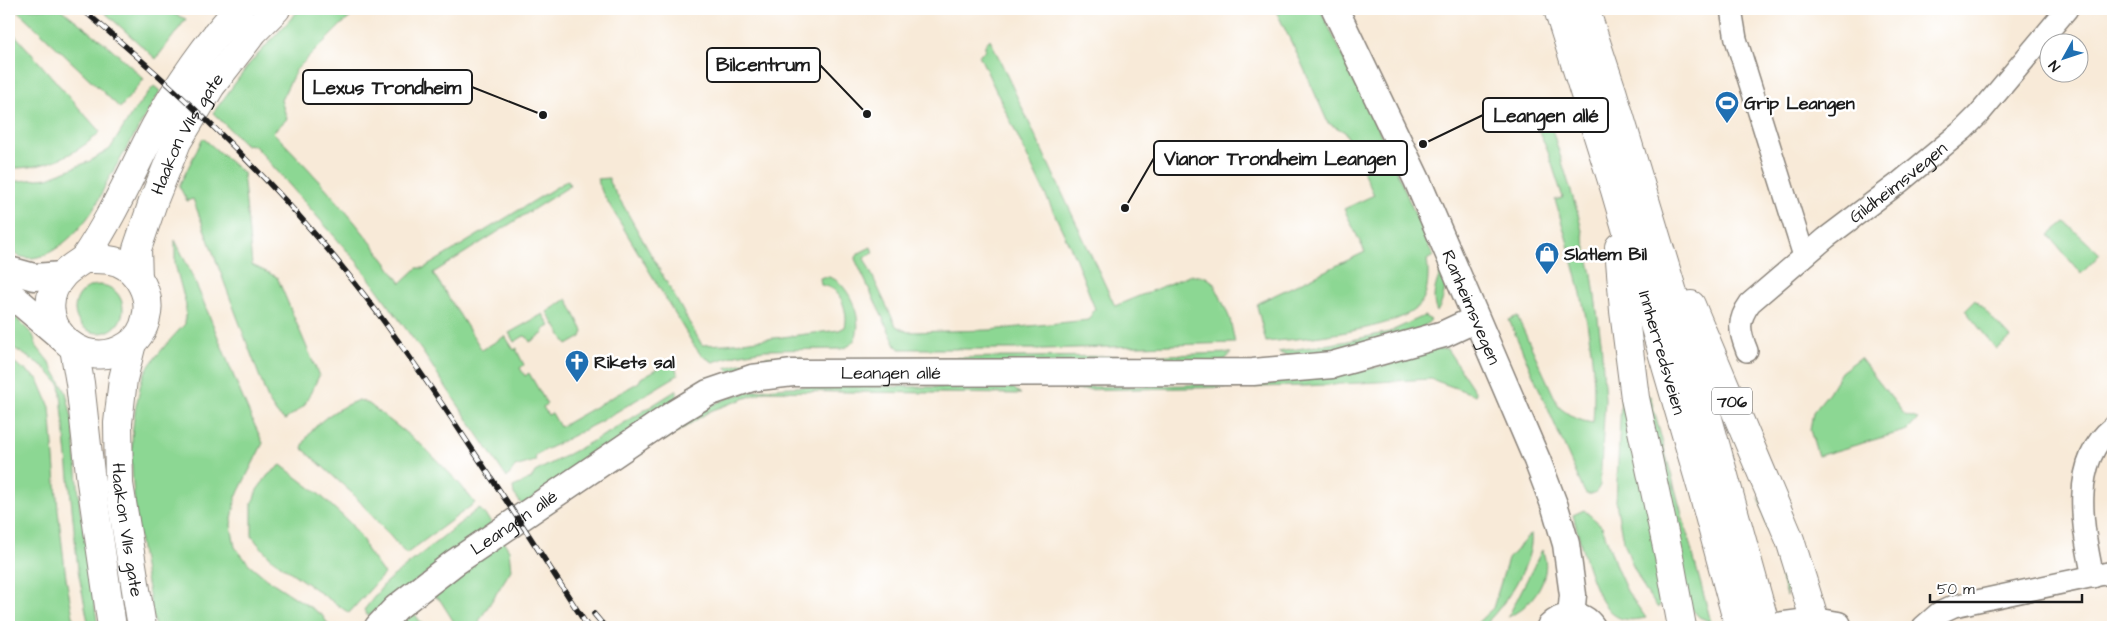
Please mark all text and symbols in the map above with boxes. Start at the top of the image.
north arrow [2040,32,2090,82]
callout: Bilcentrum [707,48,820,82]
text: Bilcentrum [716,52,811,79]
text: N [2044,56,2065,76]
street label: Haakon VIIs gate [145,68,230,199]
callout: Lexus Trondheim [303,70,472,104]
text: Lexus Trondheim [313,75,463,102]
sports icon: Grip Leangen [1714,90,1740,124]
place label: Grip Leangen [1744,91,1855,117]
callout: Leangen allé [1483,98,1608,132]
text: Leangen allé [1493,103,1600,131]
street label: Gildheimsvegen [1844,136,1953,229]
callout: Vianor Trondheim Leangen [1154,141,1407,175]
text: Vianor Trondheim Leangen [1163,146,1397,174]
shop icon: Slatlem Bil [1534,241,1560,275]
place label: Slatlem Bil [1563,242,1647,267]
street label: Ranheimsvegen [1435,246,1507,369]
street label: Innherredsveien [1632,288,1692,418]
church icon: Rikets sal [564,349,590,383]
place label: Rikets sal [594,350,675,375]
street label: Leangen allé [841,361,941,387]
road number: 706 [1712,388,1752,414]
street label: Haakon VIIs gate [106,463,149,599]
street label: Leangen allé [466,484,563,561]
scale bar [1930,571,2082,603]
text: 50 m [1937,579,1975,600]

